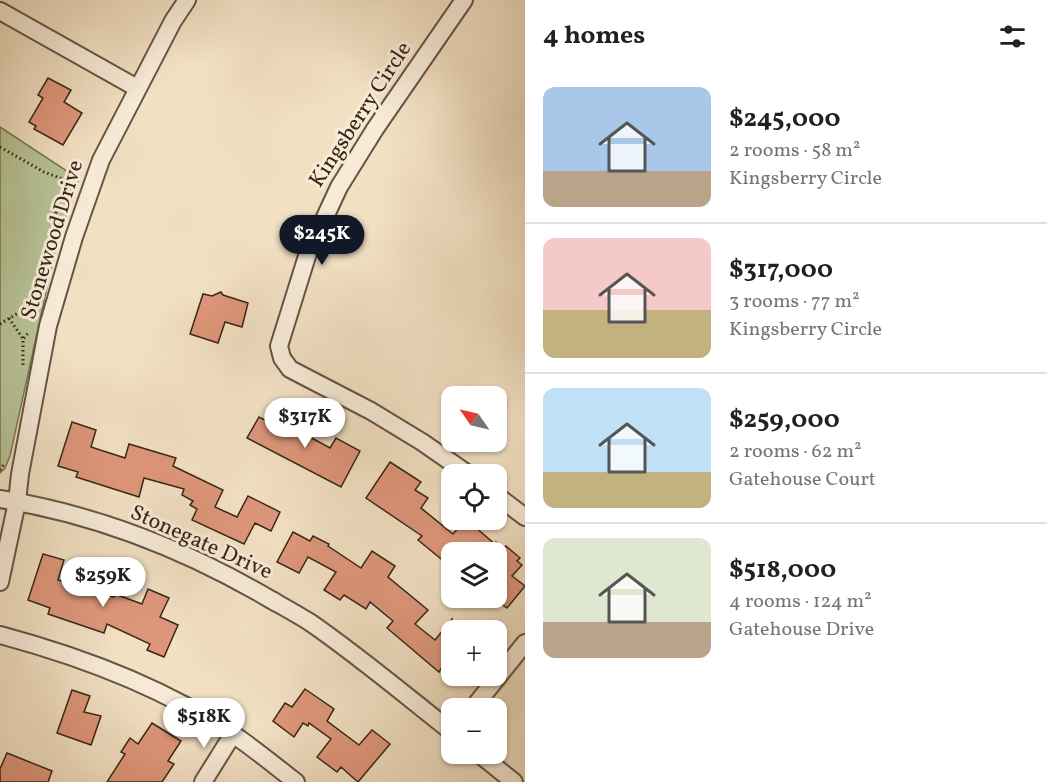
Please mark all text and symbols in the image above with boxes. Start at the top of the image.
text: 4 homes [543,18,645,54]
icon: filters [996,20,1029,53]
street label: Kingsberry Circle [302,36,420,194]
text: $245,000 [729,101,841,137]
icon: home [591,111,663,183]
text: 2 rooms · 58 m² [729,137,860,165]
street label: Stonewood Drive [14,156,92,324]
text: Kingsberry Circle [729,165,882,193]
pin: $245K [280,215,364,266]
text: $245K [293,220,351,248]
text: $317,000 [729,252,833,288]
icon: home [591,262,663,334]
text: 3 rooms · 77 m² [729,288,860,316]
text: Kingsberry Circle [729,316,882,344]
north arrow [441,386,507,452]
map controls [441,386,507,764]
pin: $317K [263,398,347,449]
text: $259,000 [729,402,840,438]
text: $317K [278,403,332,431]
icon: home [591,412,663,484]
text: 2 rooms · 62 m² [729,438,862,466]
button: locate [441,464,507,530]
text: Gatehouse Court [729,466,876,494]
street label: Stonegate Drive [125,498,277,588]
button: layers [441,542,507,608]
text: $518,000 [729,552,836,588]
pin: $259K [61,557,145,608]
text: $259K [75,562,131,590]
icon: home [591,562,663,634]
text: 4 rooms · 124 m² [729,588,872,616]
text: Gatehouse Drive [729,616,874,644]
button: + [441,620,507,686]
pin: $518K [162,698,246,749]
button: − [441,698,507,764]
text: $518K [177,703,231,731]

